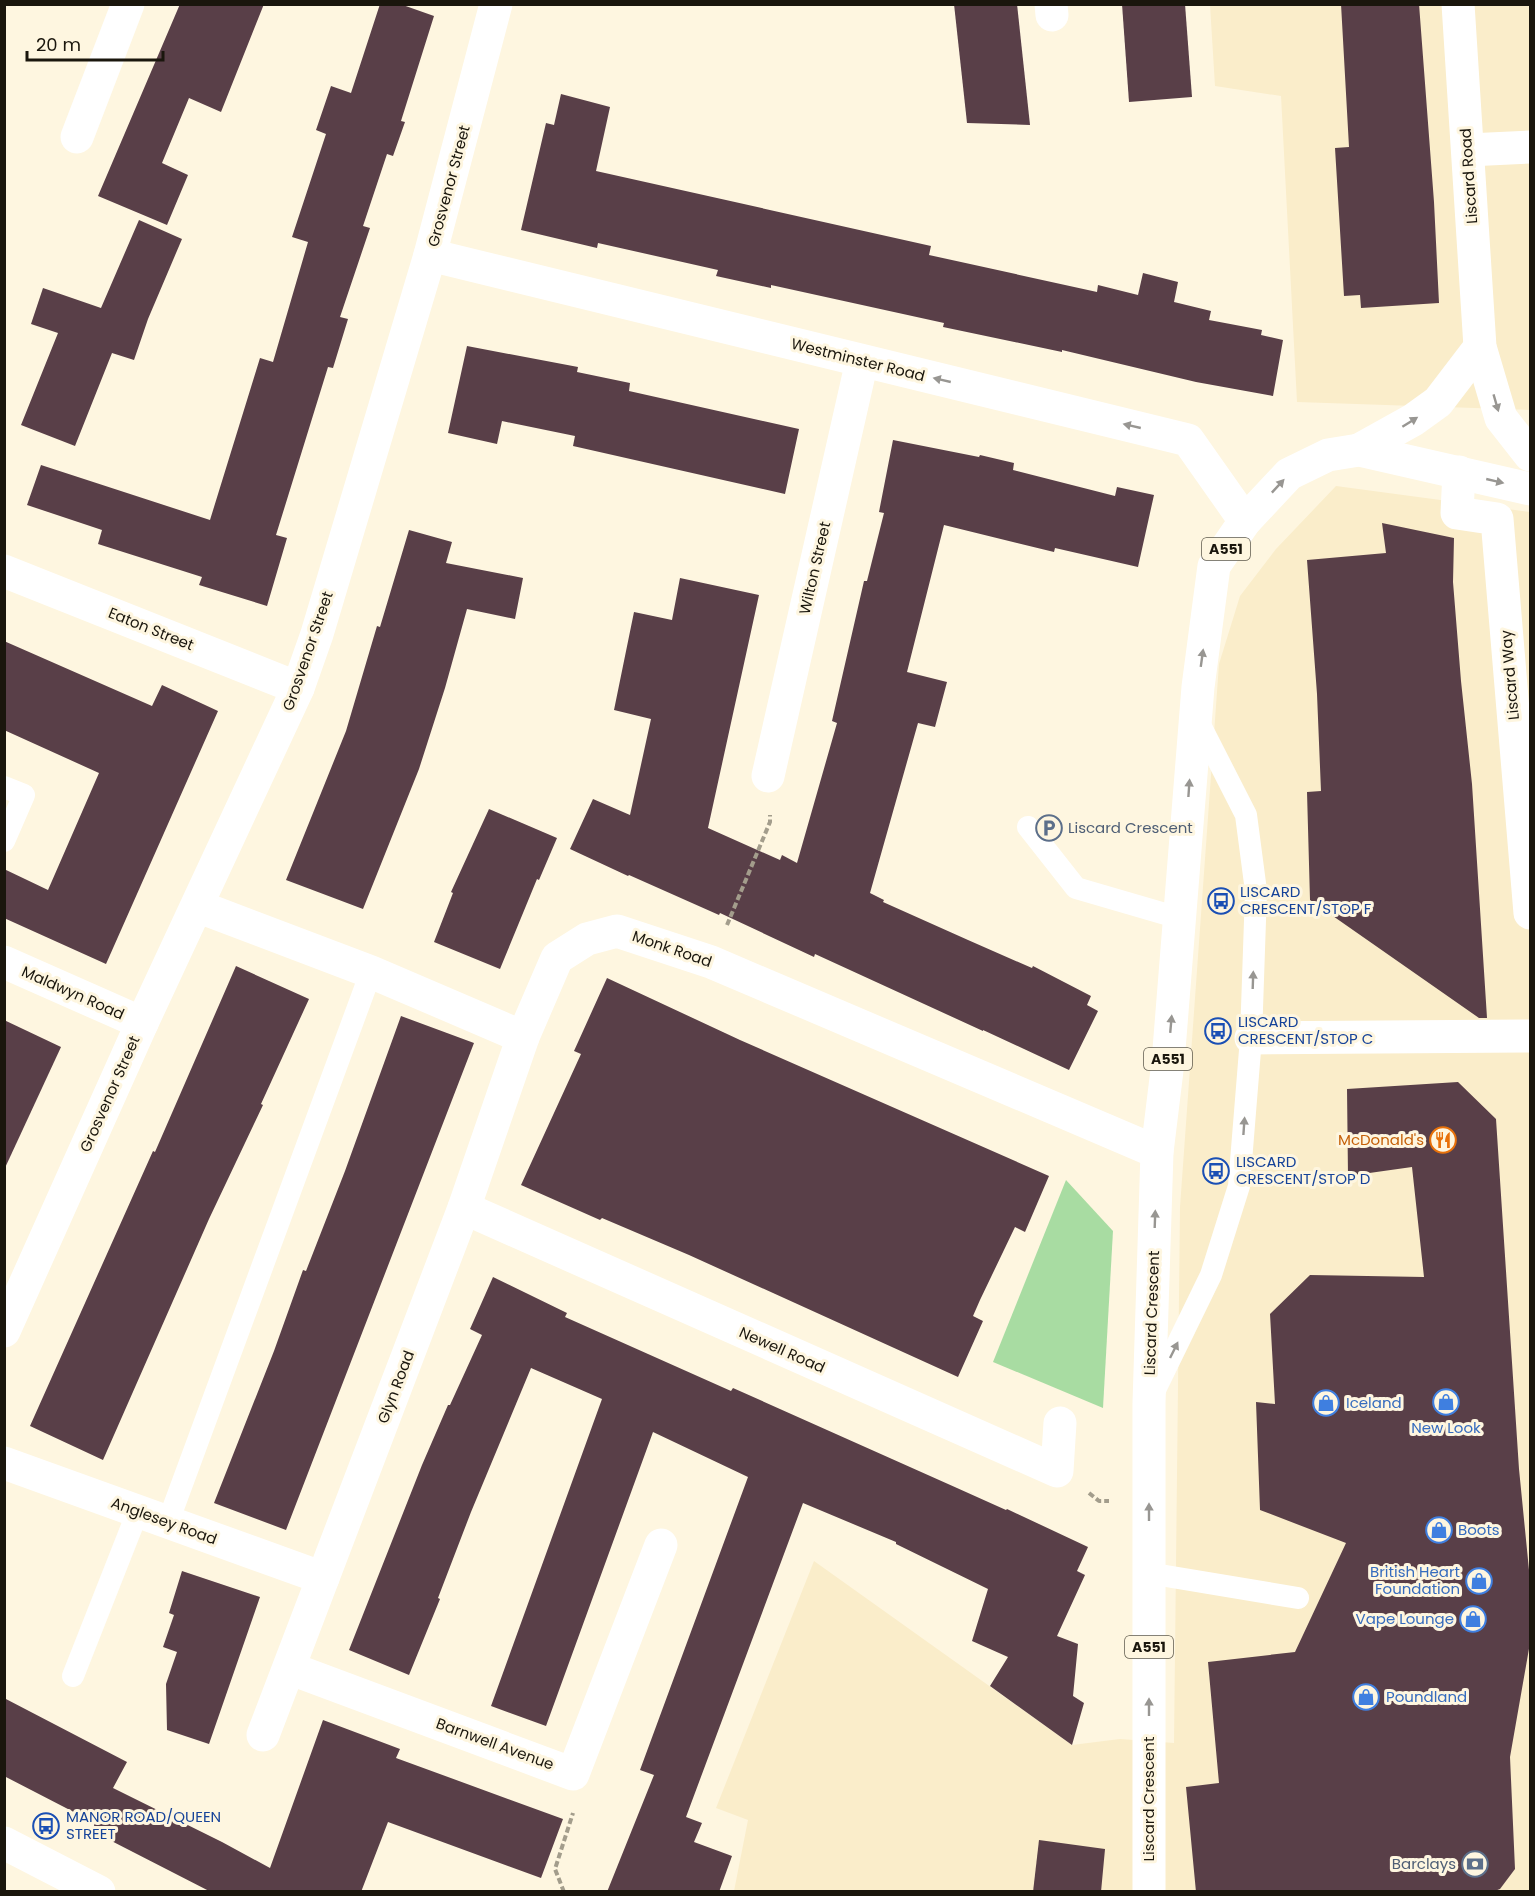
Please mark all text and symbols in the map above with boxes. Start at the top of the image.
scale bar [27,24,164,62]
text: 20 m [36,32,81,57]
street label: Grosvenor Street [422,123,475,249]
street label: Liscard Road [1455,127,1482,225]
street label: Westminster Road [789,333,927,386]
one-way arrow [933,375,951,385]
one-way arrow [1492,394,1501,412]
one-way arrow [1402,416,1418,427]
one-way arrow [1122,421,1141,430]
one-way arrow [1485,476,1504,486]
one-way arrow [1270,480,1284,494]
street label: Wilton Street [794,519,835,616]
road number: A551 [1202,538,1250,560]
street label: Grosvenor Street [277,588,338,713]
street label: Eaton Street [105,602,197,655]
street label: Liscard Way [1495,629,1524,721]
one-way arrow [1197,648,1206,667]
one-way arrow [1185,779,1194,798]
parking icon: Liscard Crescent [1034,813,1064,843]
place label: Liscard Crescent [1068,817,1193,838]
place label: LISCARD CRESCENT/STOP F [1240,881,1372,919]
bus stop icon: LISCARD CRESCENT/STOP F [1206,886,1236,916]
street label: Monk Road [630,925,715,972]
street label: Maldwyn Road [19,961,128,1025]
one-way arrow [1248,970,1257,989]
place label: LISCARD CRESCENT/STOP C [1238,1011,1373,1049]
one-way arrow [1166,1015,1175,1034]
bus stop icon: LISCARD CRESCENT/STOP C [1203,1016,1233,1046]
street label: Grosvenor Street [75,1032,145,1155]
road number: A551 [1144,1048,1192,1070]
one-way arrow [1239,1117,1249,1136]
restaurant icon: McDonald's [1428,1125,1458,1155]
place label: McDonald's [1338,1129,1424,1150]
place label: LISCARD CRESCENT/STOP D [1236,1151,1370,1189]
bus stop icon: LISCARD CRESCENT/STOP D [1201,1156,1231,1186]
one-way arrow [1150,1209,1159,1228]
street label: Liscard Crescent [1139,1250,1164,1376]
street label: Newell Road [736,1321,828,1378]
one-way arrow [1170,1342,1179,1359]
street label: Glyn Road [372,1347,419,1426]
shop icon: New Look [1431,1387,1461,1417]
shop icon: Iceland [1311,1388,1341,1418]
place label: Iceland [1346,1392,1402,1413]
place label: New Look [1411,1417,1481,1438]
street label: Anglesey Road [108,1492,220,1549]
one-way arrow [1144,1503,1154,1522]
shop icon: Boots [1424,1515,1454,1545]
place label: Boots [1458,1519,1500,1540]
place label: British Heart Foundation [1370,1561,1460,1599]
shop icon: British Heart Foundation [1464,1566,1494,1596]
shop icon: Vape Lounge [1458,1604,1488,1634]
place label: Vape Lounge [1356,1608,1454,1629]
road number: A551 [1125,1636,1173,1658]
shop icon: Poundland [1351,1682,1381,1712]
place label: Poundland [1386,1686,1467,1707]
one-way arrow [1144,1698,1154,1717]
street label: Barnwell Avenue [433,1712,557,1775]
street label: Liscard Crescent [1138,1737,1159,1861]
place label: MANOR ROAD/QUEEN STREET [66,1806,221,1844]
bus stop icon: MANOR ROAD/QUEEN STREET [31,1811,61,1841]
bank icon: Barclays [1460,1849,1490,1879]
place label: Barclays [1392,1853,1456,1874]

